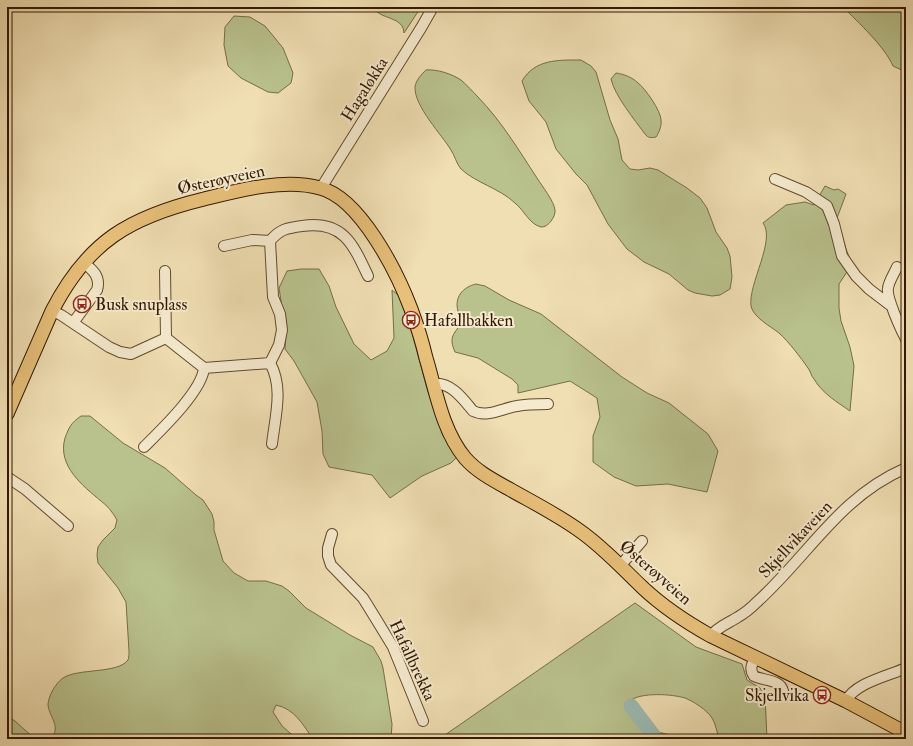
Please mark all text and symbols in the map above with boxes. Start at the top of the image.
street label: Hagaløkka [337,52,393,125]
street label: Østerøyveien [176,160,267,200]
bus stop icon: Busk snuplass [72,294,92,314]
place label: Busk snuplass [95,294,187,316]
bus stop icon: Hafallbakken [401,310,421,330]
place label: Hafallbakken [424,310,513,331]
street label: Skjellvikaveien [754,496,837,582]
street label: Østerøyveien [615,535,696,610]
street label: Hafallbrekka [385,616,441,705]
place label: Skjellvika [745,685,810,706]
bus stop icon: Skjellvika [812,685,832,705]

